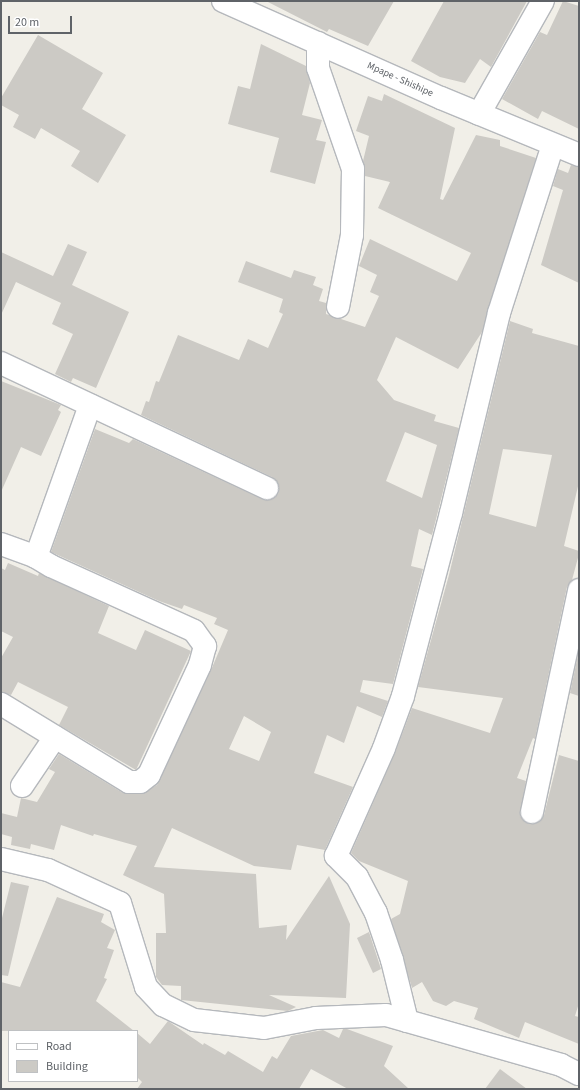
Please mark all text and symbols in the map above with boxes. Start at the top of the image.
scale bar [10,8,74,34]
text: 20 m [15,14,39,31]
street label: Mpape - Shishipe [365,60,435,100]
legend [8,1030,138,1082]
text: Road [46,1038,72,1055]
text: Building [46,1058,88,1075]

